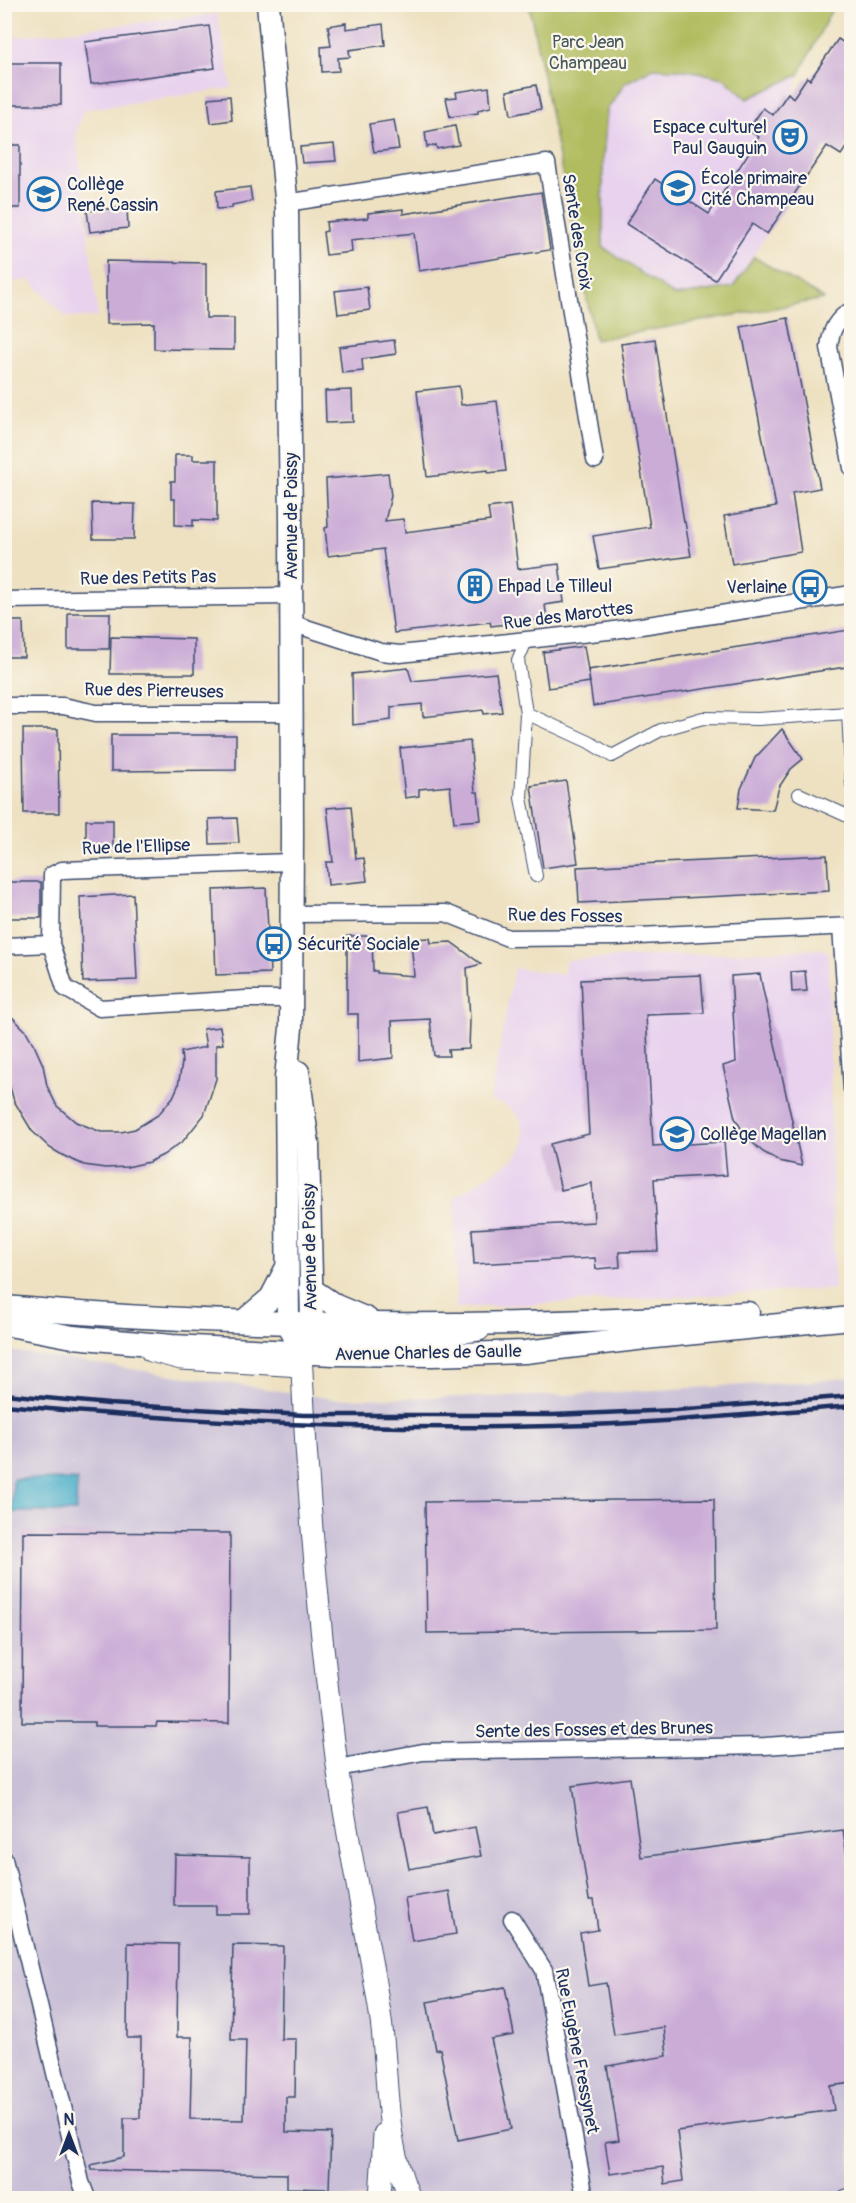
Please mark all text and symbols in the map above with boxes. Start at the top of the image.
park label: Parc Jean Champeau [549,31,627,75]
place label: Espace culturel Paul Gauguin [653,116,767,160]
theatre icon: Espace culturel Paul Gauguin [772,119,808,155]
place label: École primaire Cité Champeau [701,167,814,211]
school or university icon: École primaire Cité Champeau [660,170,696,206]
street label: Sente des Croix [556,172,598,292]
place label: Collège René Cassin [67,173,158,217]
school or university icon: Collège René Cassin [26,176,62,212]
street label: Avenue de Poissy [280,452,303,580]
street label: Rue des Petits Pas [80,565,216,591]
building icon: Ehpad Le Tilleul [457,568,493,604]
bus stop icon: Verlaine [792,569,828,605]
place label: Ehpad Le Tilleul [498,575,612,598]
place label: Verlaine [726,576,787,599]
street label: Rue des Marottes [502,597,634,635]
street label: Rue des Pierreuses [84,678,224,704]
street label: Rue de l'Ellipse [81,834,191,860]
street label: Rue des Fosses [507,904,623,928]
bus stop icon: Sécurité Sociale [256,926,292,962]
place label: Sécurité Sociale [297,933,420,956]
school or university icon: Collège Magellan [659,1116,695,1152]
place label: Collège Magellan [700,1123,827,1146]
street label: Avenue de Poissy [297,1183,323,1311]
street label: Avenue Charles de Gaulle [334,1340,522,1366]
street label: Sente des Fosses et des Brunes [475,1716,713,1744]
street label: Rue Eugène Fressynet [550,1966,604,2136]
north arrow [39,2104,99,2164]
text: N [64,2110,75,2130]

